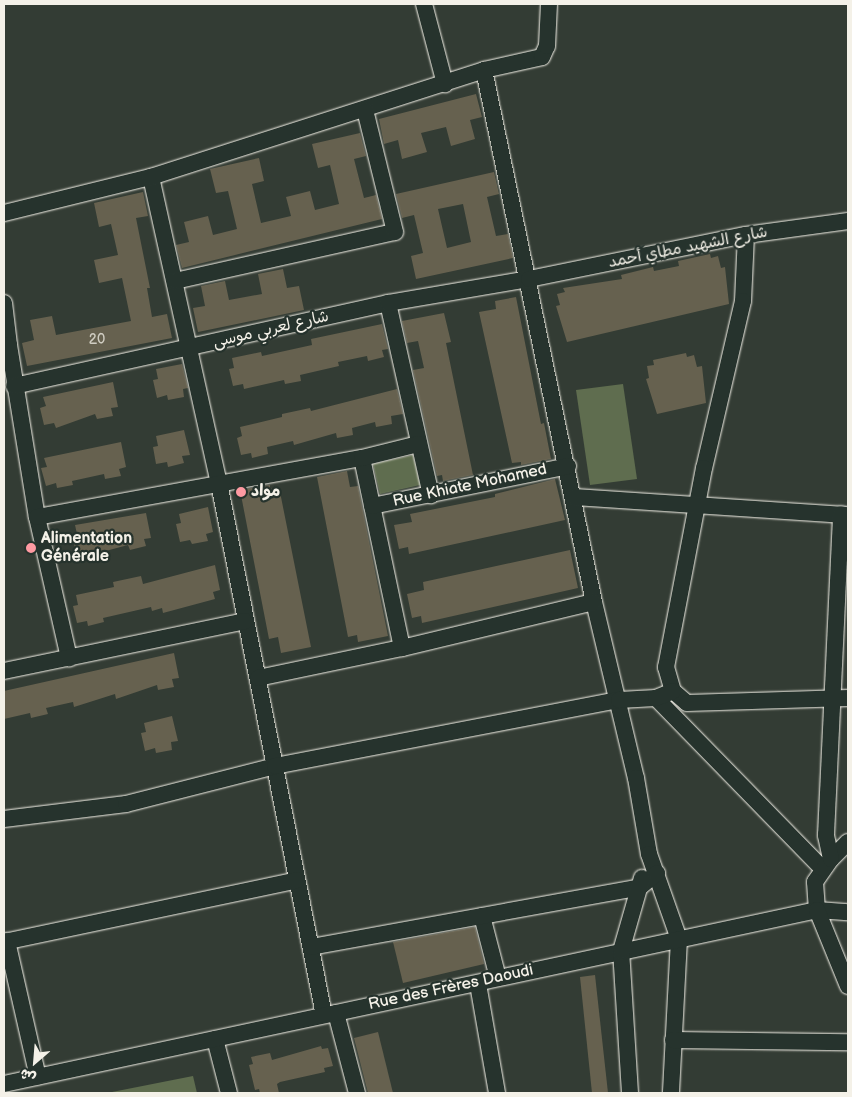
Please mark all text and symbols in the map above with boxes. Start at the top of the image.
street label: شارع الشهيد مطاي أحمد [607,223,769,273]
street label: شارع لعربي موسى [211,307,331,353]
house number: 20 [89,332,105,348]
street label: Rue Khiate Mohamed [391,460,549,512]
place label: مواد [251,482,280,502]
marker: مواد [235,486,247,498]
place label: Alimentation Générale [41,529,132,567]
marker: Alimentation Générale [25,542,37,554]
street label: Rue des Frères Daoudi [367,961,535,1015]
north arrow [10,1037,60,1087]
text: ش [17,1065,39,1087]

